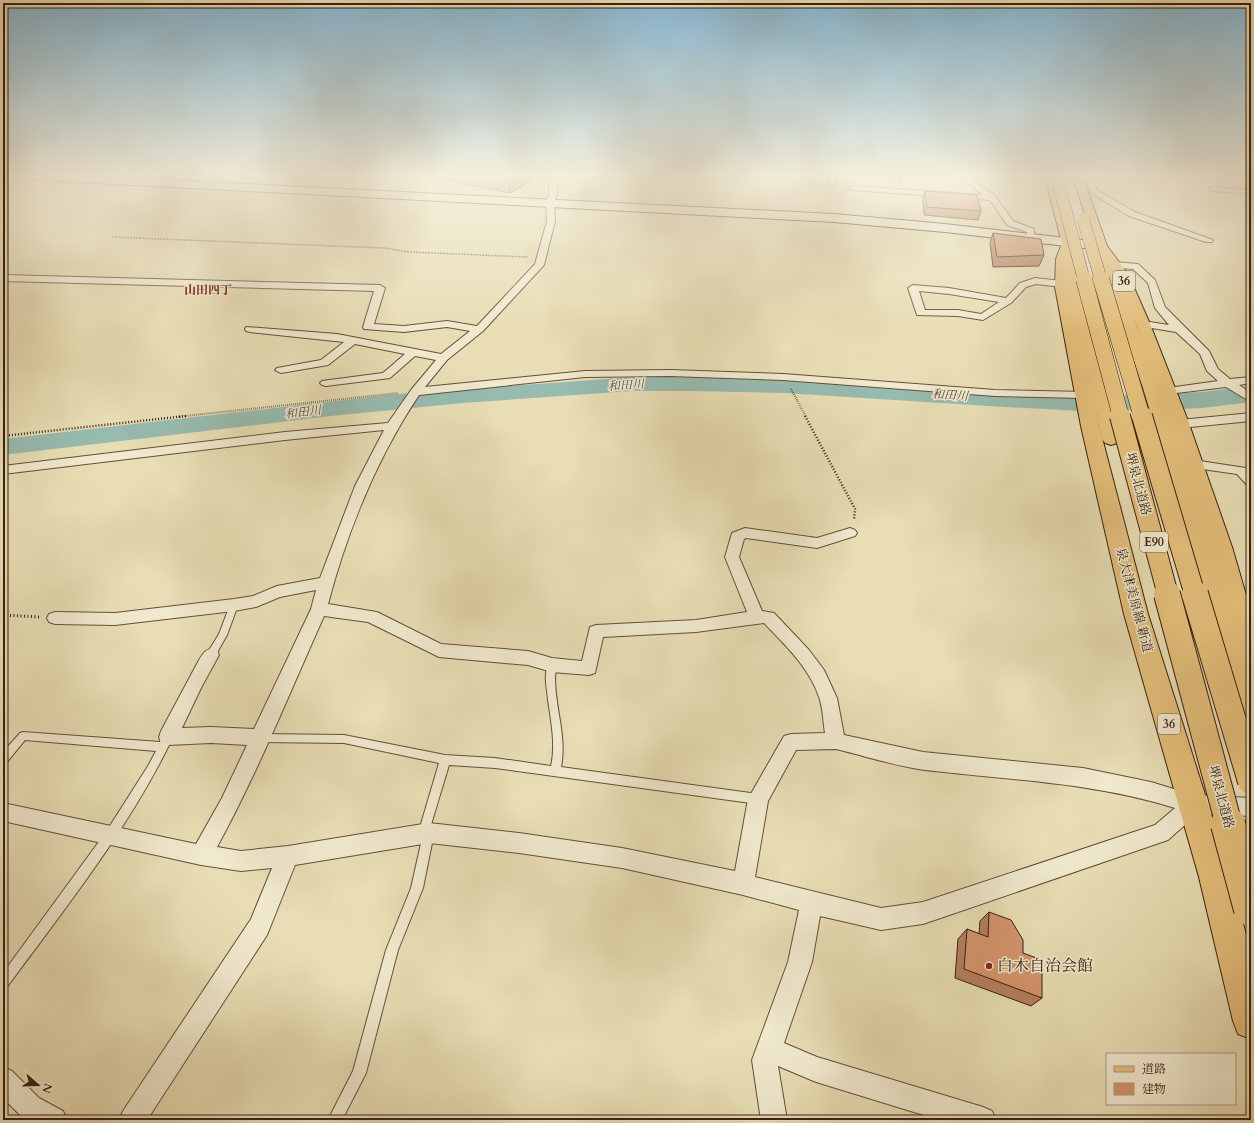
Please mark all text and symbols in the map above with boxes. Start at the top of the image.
road number: 36 [1113,271,1135,291]
district label: 山田四丁 [184,282,232,298]
water label: 和田川 [607,376,647,394]
water label: 和田川 [931,386,971,404]
water label: 和田川 [284,402,324,422]
street label: 堺泉北道路 [1121,450,1155,518]
road number: E90 [1140,532,1168,552]
street label: 泉大津美原線 新道 [1111,546,1157,654]
road number: 36 [1158,714,1180,734]
street label: 堺泉北道路 [1204,763,1238,831]
place label: 白木自治会館 [997,955,1093,977]
marker: 白木自治会館 [984,961,994,971]
legend [1106,1053,1236,1105]
text: 道路 [1142,1061,1166,1077]
north arrow [18,1065,58,1105]
text: N [38,1081,56,1096]
text: 建物 [1142,1081,1166,1097]

